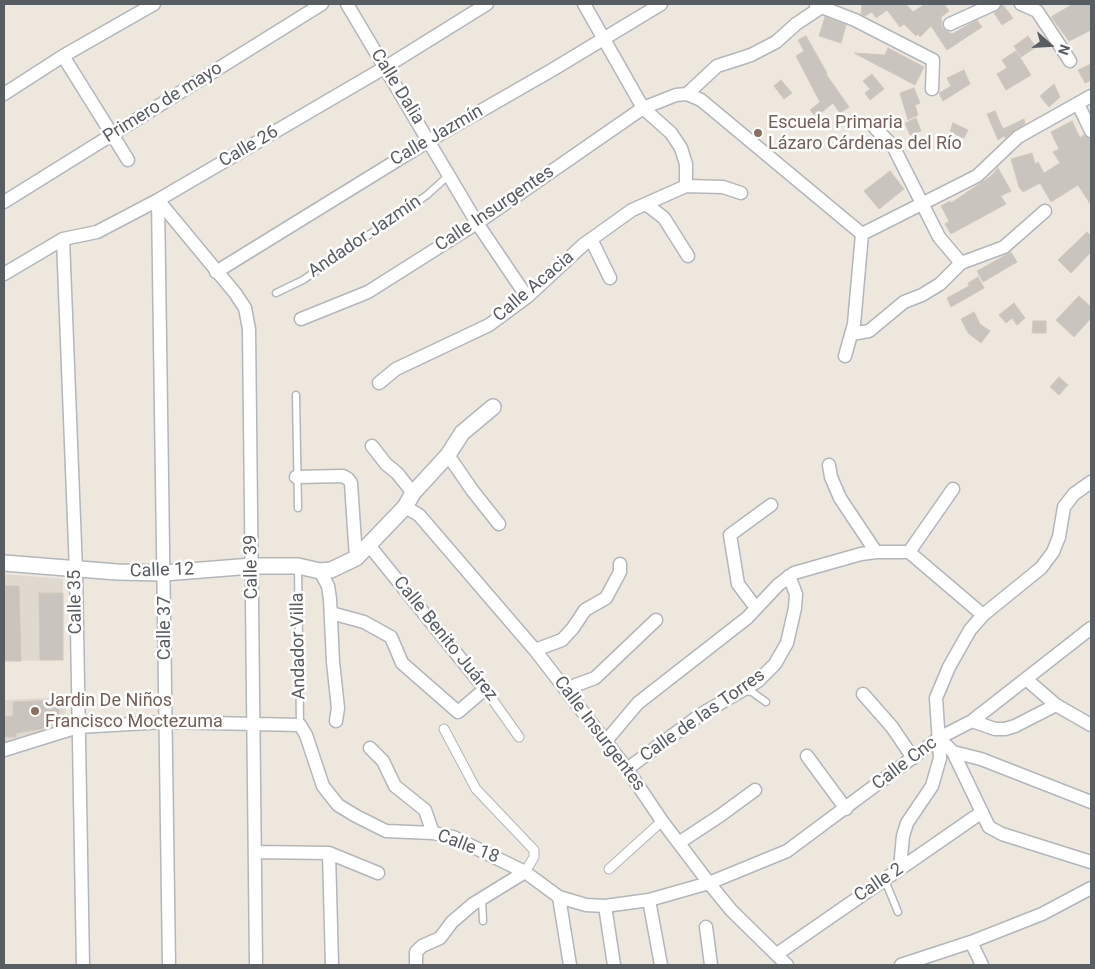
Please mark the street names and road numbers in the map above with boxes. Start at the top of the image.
street label: Calle Dalia [365,45,429,129]
street label: Primero de mayo [100,58,226,148]
street label: Calle Jazmín [387,101,487,171]
street label: Calle 26 [216,122,282,172]
street label: Calle Insurgentes [432,161,558,257]
street label: Andador Jazmín [304,191,426,283]
street label: Calle Acacia [489,247,579,327]
street label: Calle 39 [241,535,263,599]
street label: Calle 12 [129,559,195,583]
street label: Calle 35 [65,570,87,634]
street label: Calle Benito Juárez [388,572,502,706]
street label: Andador Villa [287,592,311,700]
street label: Calle 37 [154,596,176,660]
street label: Calle de las Torres [636,665,770,767]
street label: Calle Insurgentes [549,672,649,796]
street label: Calle Cnc [868,733,942,795]
street label: Calle 18 [434,825,502,869]
street label: Calle 2 [850,859,908,907]

